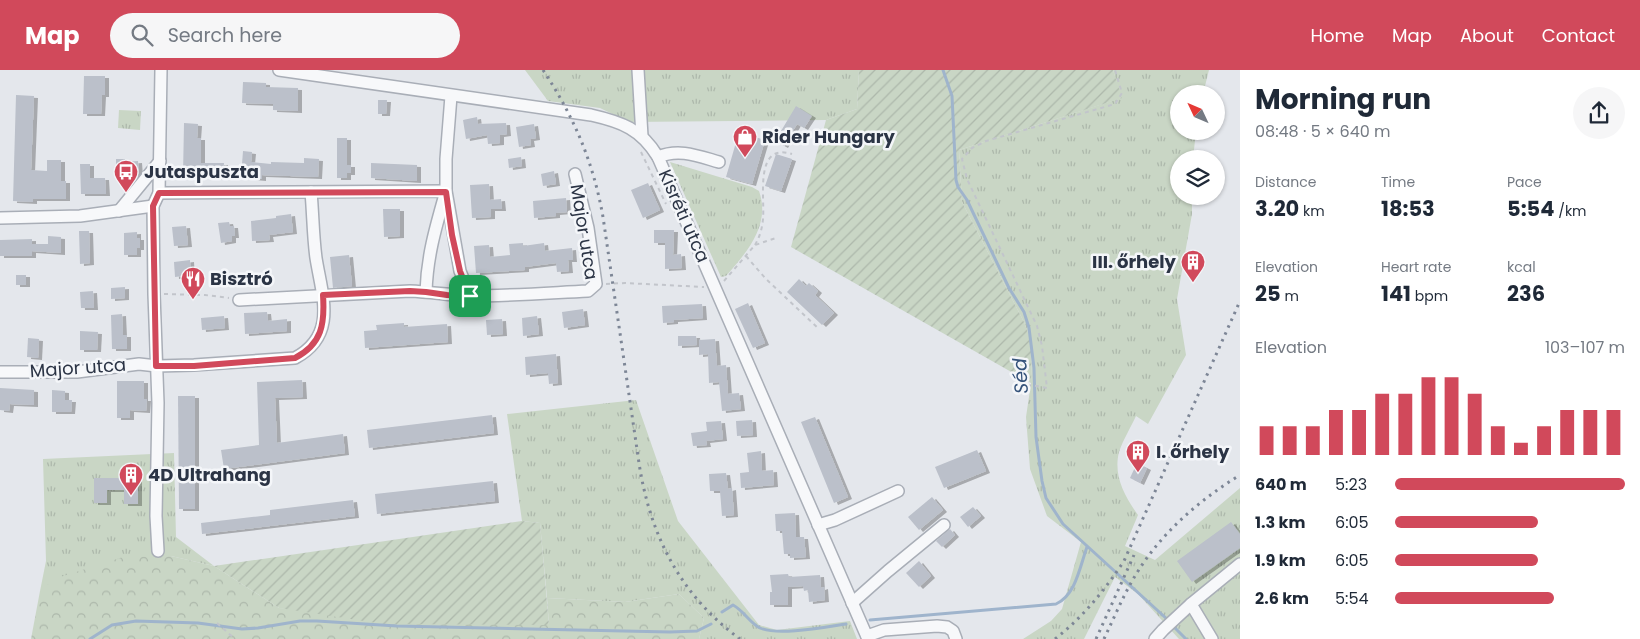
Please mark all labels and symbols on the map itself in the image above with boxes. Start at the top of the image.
north arrow [1170,85,1225,140]
shop icon: Rider Hungary [732,124,758,158]
place label: Rider Hungary [762,124,895,149]
bus stop icon: Jutaspuszta [113,159,139,193]
place label: Jutaspuszta [144,159,259,184]
street label: Kisréti utca [653,165,716,266]
street label: Major utca [565,182,604,281]
place label: III. őrhely [1092,249,1177,274]
building icon: III. őrhely [1180,249,1206,283]
restaurant icon: Bisztró [180,266,206,300]
place label: Bisztró [210,266,273,291]
pin [449,275,491,317]
street label: Major utca [29,352,127,383]
water label: Séd [1006,357,1035,394]
building icon: I. őrhely [1125,439,1151,473]
place label: I. őrhely [1156,439,1230,464]
building icon: 4D Ultrahang [118,462,144,496]
place label: 4D Ultrahang [148,462,271,487]

